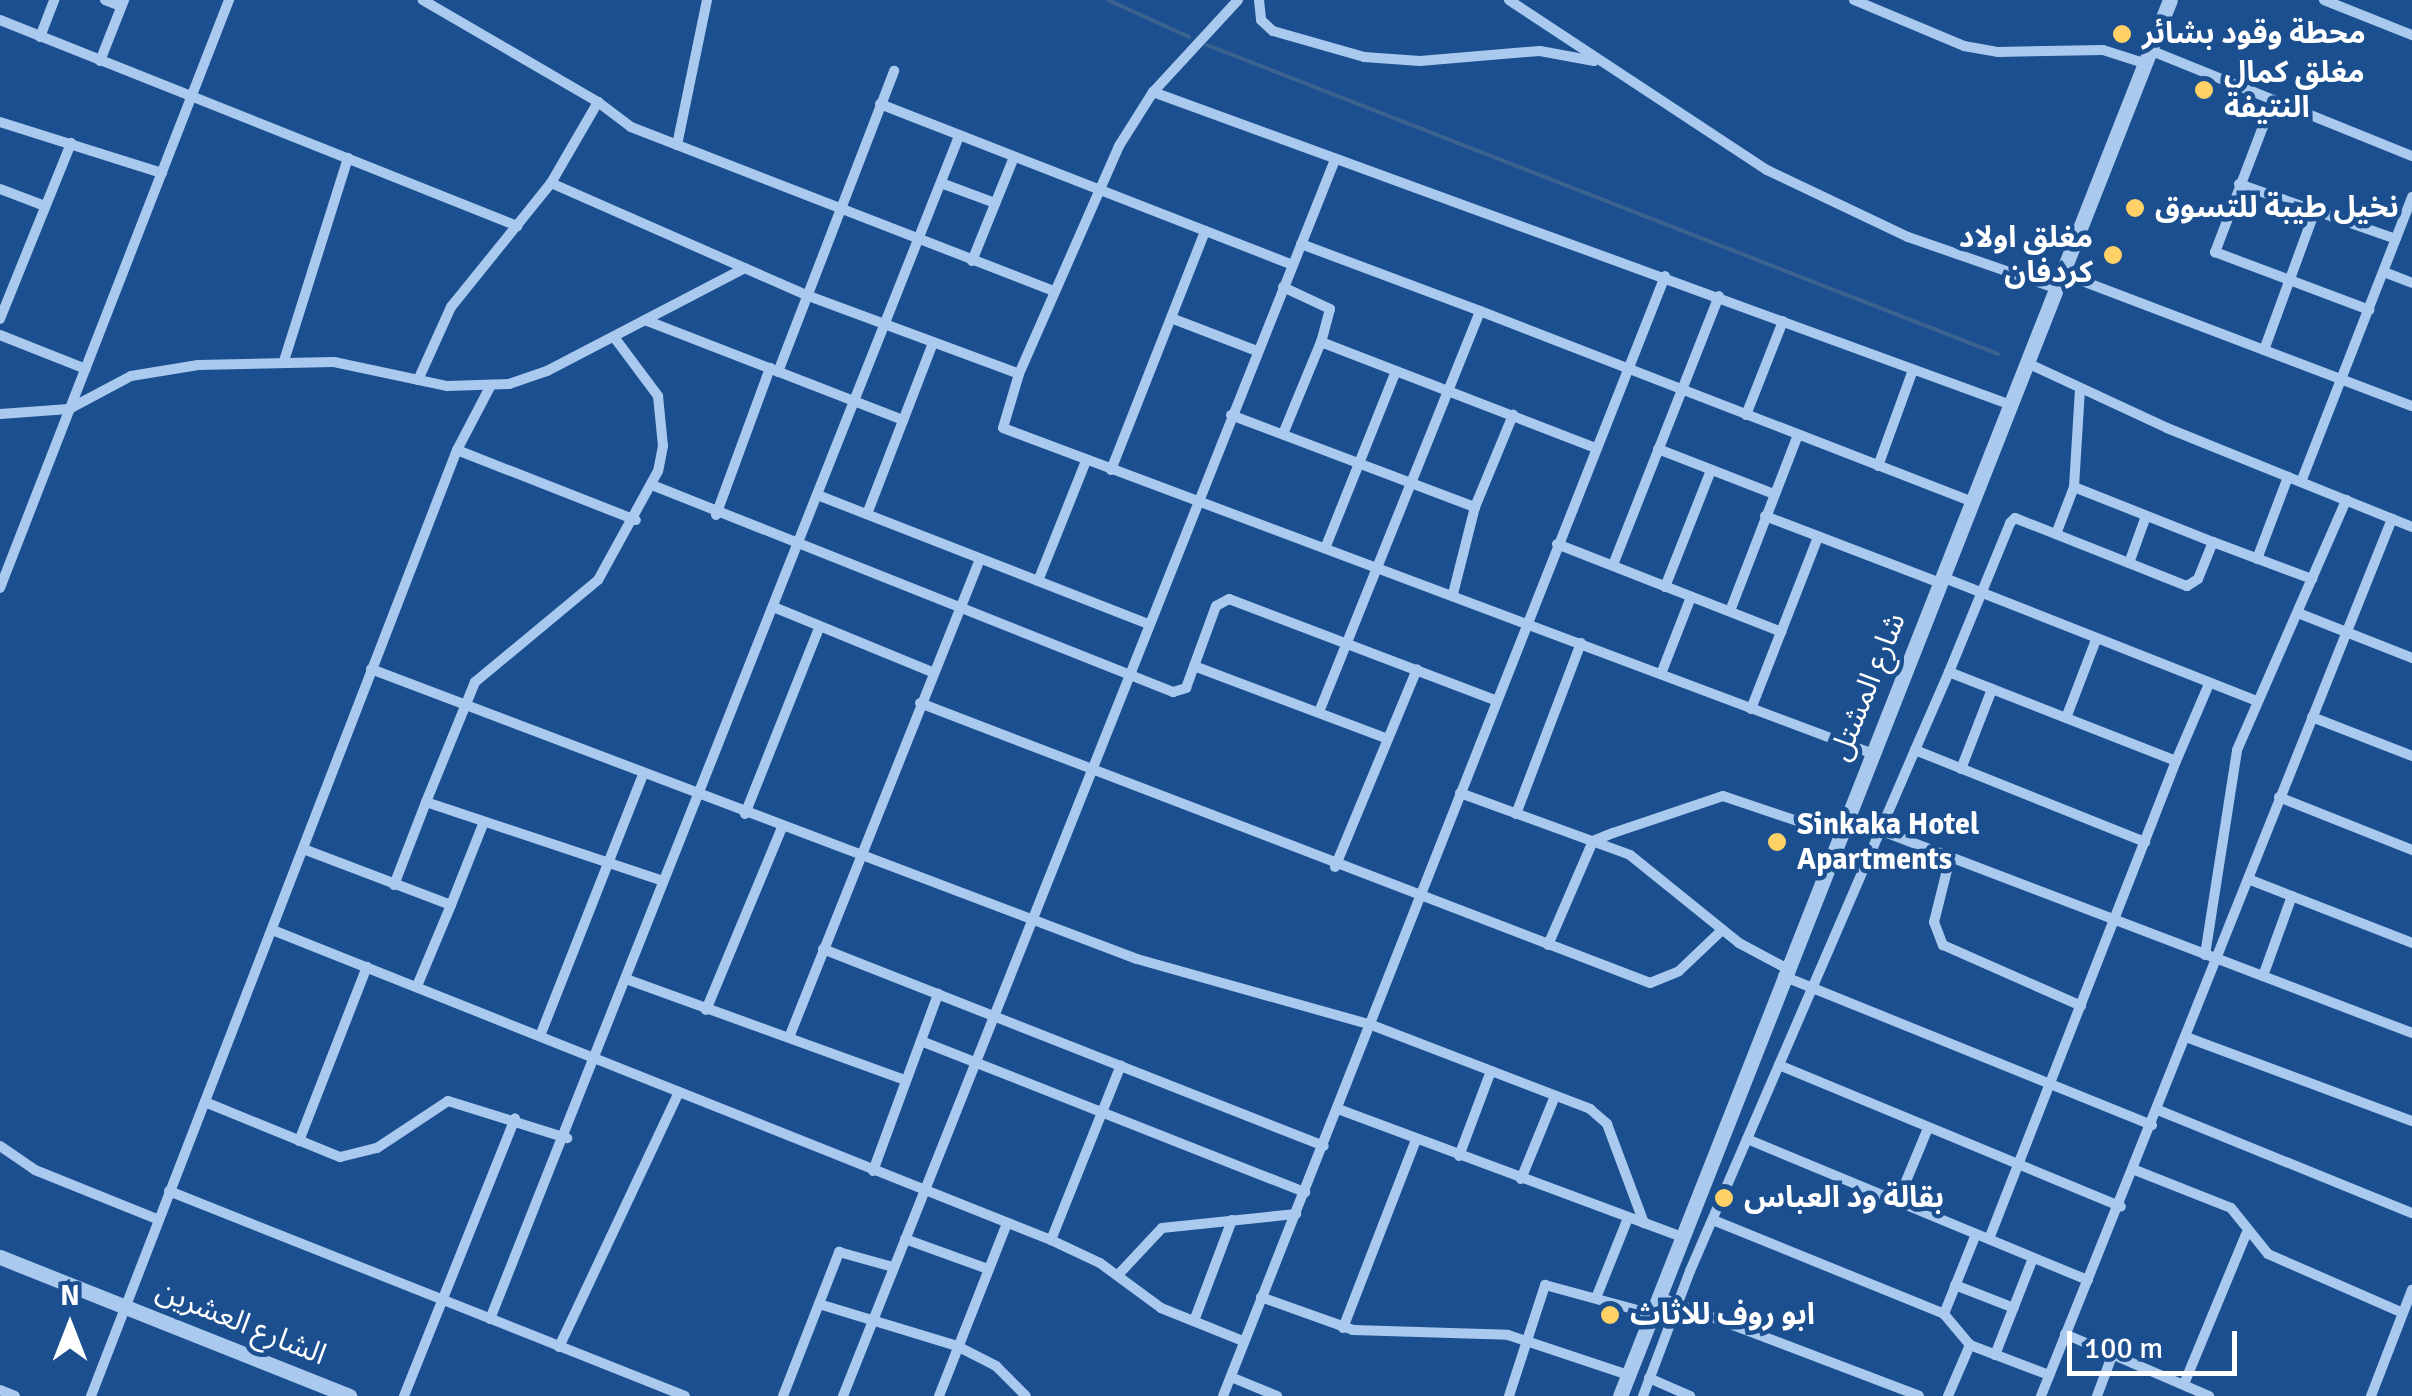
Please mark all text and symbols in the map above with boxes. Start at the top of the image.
place label: محطة وقود بشائر [2142,16,2366,52]
marker: محطة وقود بشائر [2111,23,2133,45]
place label: مغلق كمال النتيفة [2224,55,2365,126]
marker: مغلق كمال النتيفة [2193,79,2215,101]
place label: نخيل طيبة للتسوق [2155,190,2399,226]
marker: نخيل طيبة للتسوق [2124,197,2146,219]
place label: مغلق اولاد كردفان [1959,220,2093,290]
marker: مغلق اولاد كردفان [2102,244,2124,266]
street label: شارع المشتل [1822,608,1914,766]
place label: Sinkaka Hotel Apartments [1797,807,1979,878]
marker: Sinkaka Hotel Apartments [1766,831,1788,853]
place label: بقالة ود العباس [1744,1180,1944,1216]
marker: بقالة ود العباس [1713,1187,1735,1209]
street label: الشارع العشرين [151,1273,331,1373]
north arrow [20,1276,120,1376]
text: N [60,1279,80,1313]
place label: ابو روف للاثاث [1630,1297,1815,1333]
marker: ابو روف للاثاث [1599,1304,1621,1326]
scale bar [2072,1311,2242,1373]
text: 100 m [2084,1330,2163,1367]

